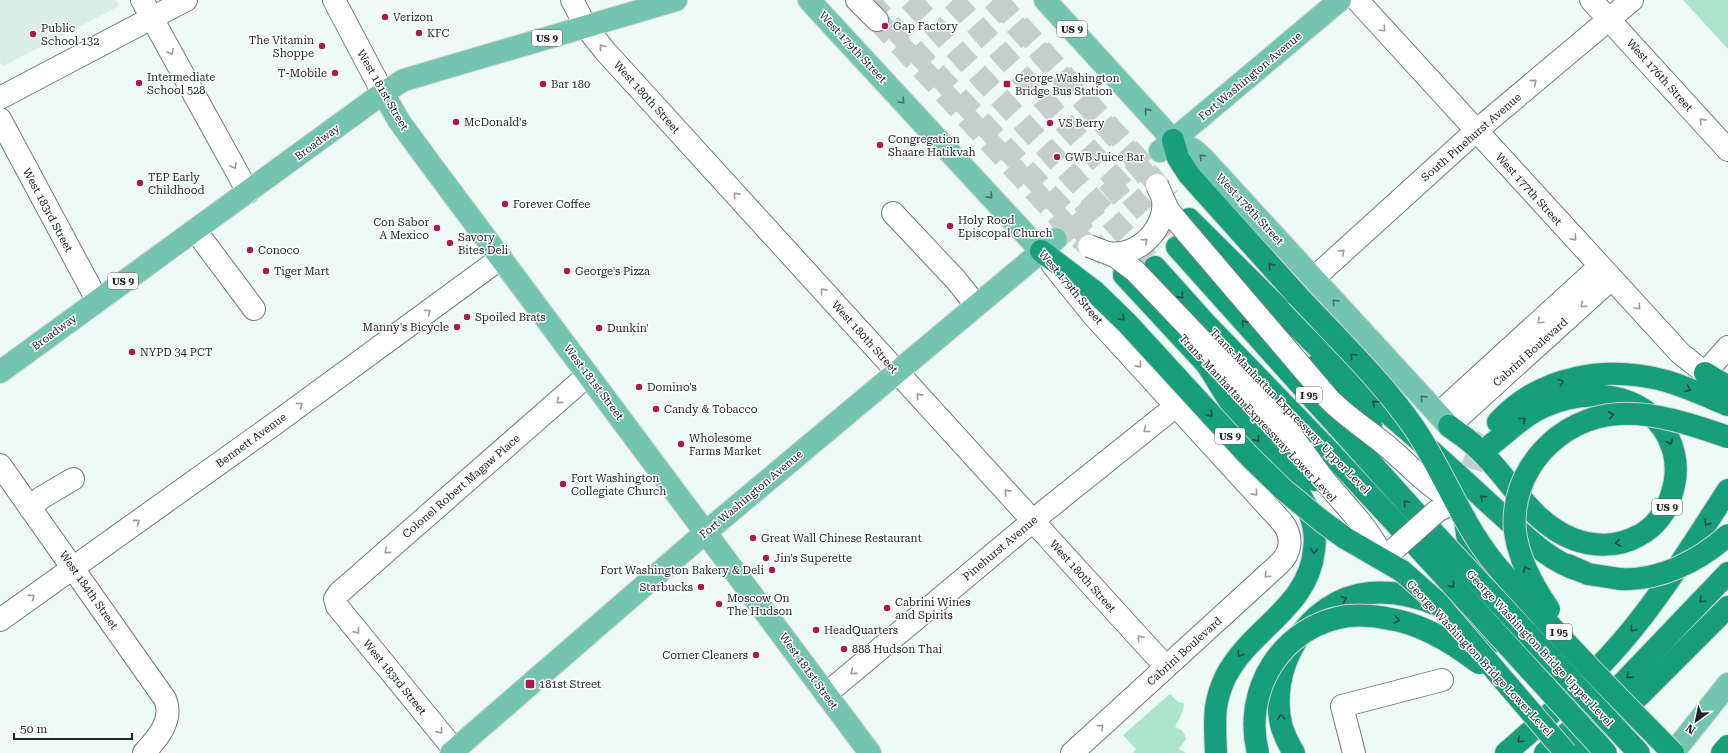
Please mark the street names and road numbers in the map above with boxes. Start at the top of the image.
street label: West 179th Street [816,9,889,86]
road number: US 9 [1057,21,1087,37]
street label: Fort Washington Avenue [1196,29,1304,123]
road number: US 9 [532,30,562,46]
street label: West 176th Street [1624,36,1696,114]
street label: West 181st Street [354,48,411,133]
street label: West 180th Street [611,58,683,136]
street label: South Pinehurst Avenue [1419,90,1524,184]
street label: Broadway [292,121,343,163]
street label: West 177th Street [1493,150,1565,228]
street label: West 183rd Street [20,166,75,254]
street label: West 178th Street [1213,171,1286,248]
street label: West 179th Street [1036,248,1105,327]
road number: US 9 [108,273,138,289]
street label: West 180th Street [829,298,901,376]
street label: Broadway [29,311,80,353]
street label: Cabrini Boulevard [1490,315,1570,389]
street label: Trans-Manhattan Expressway Upper Level [1207,326,1373,497]
street label: Trans-Manhattan Expressway Lower Level [1176,332,1339,505]
street label: West 181st Street [561,342,626,423]
road number: I 95 [1296,387,1322,403]
street label: Bennett Avenue [213,410,289,470]
road number: US 9 [1215,428,1245,444]
street label: Colonel Robert Magaw Place [400,432,523,541]
street label: Fort Washington Avenue [697,447,805,541]
road number: US 9 [1652,499,1682,515]
street label: Pinehurst Avenue [960,513,1040,583]
street label: West 180th Street [1047,537,1119,615]
street label: West 184th Street [57,549,121,632]
street label: George Washington Bridge Upper Level [1464,567,1616,730]
street label: George Washington Bridge Lower Level [1404,578,1556,739]
street label: Cabrini Boulevard [1144,614,1224,688]
road number: I 95 [1546,624,1572,640]
street label: West 181st Street [777,631,841,712]
street label: West 183rd Street [360,637,429,718]

